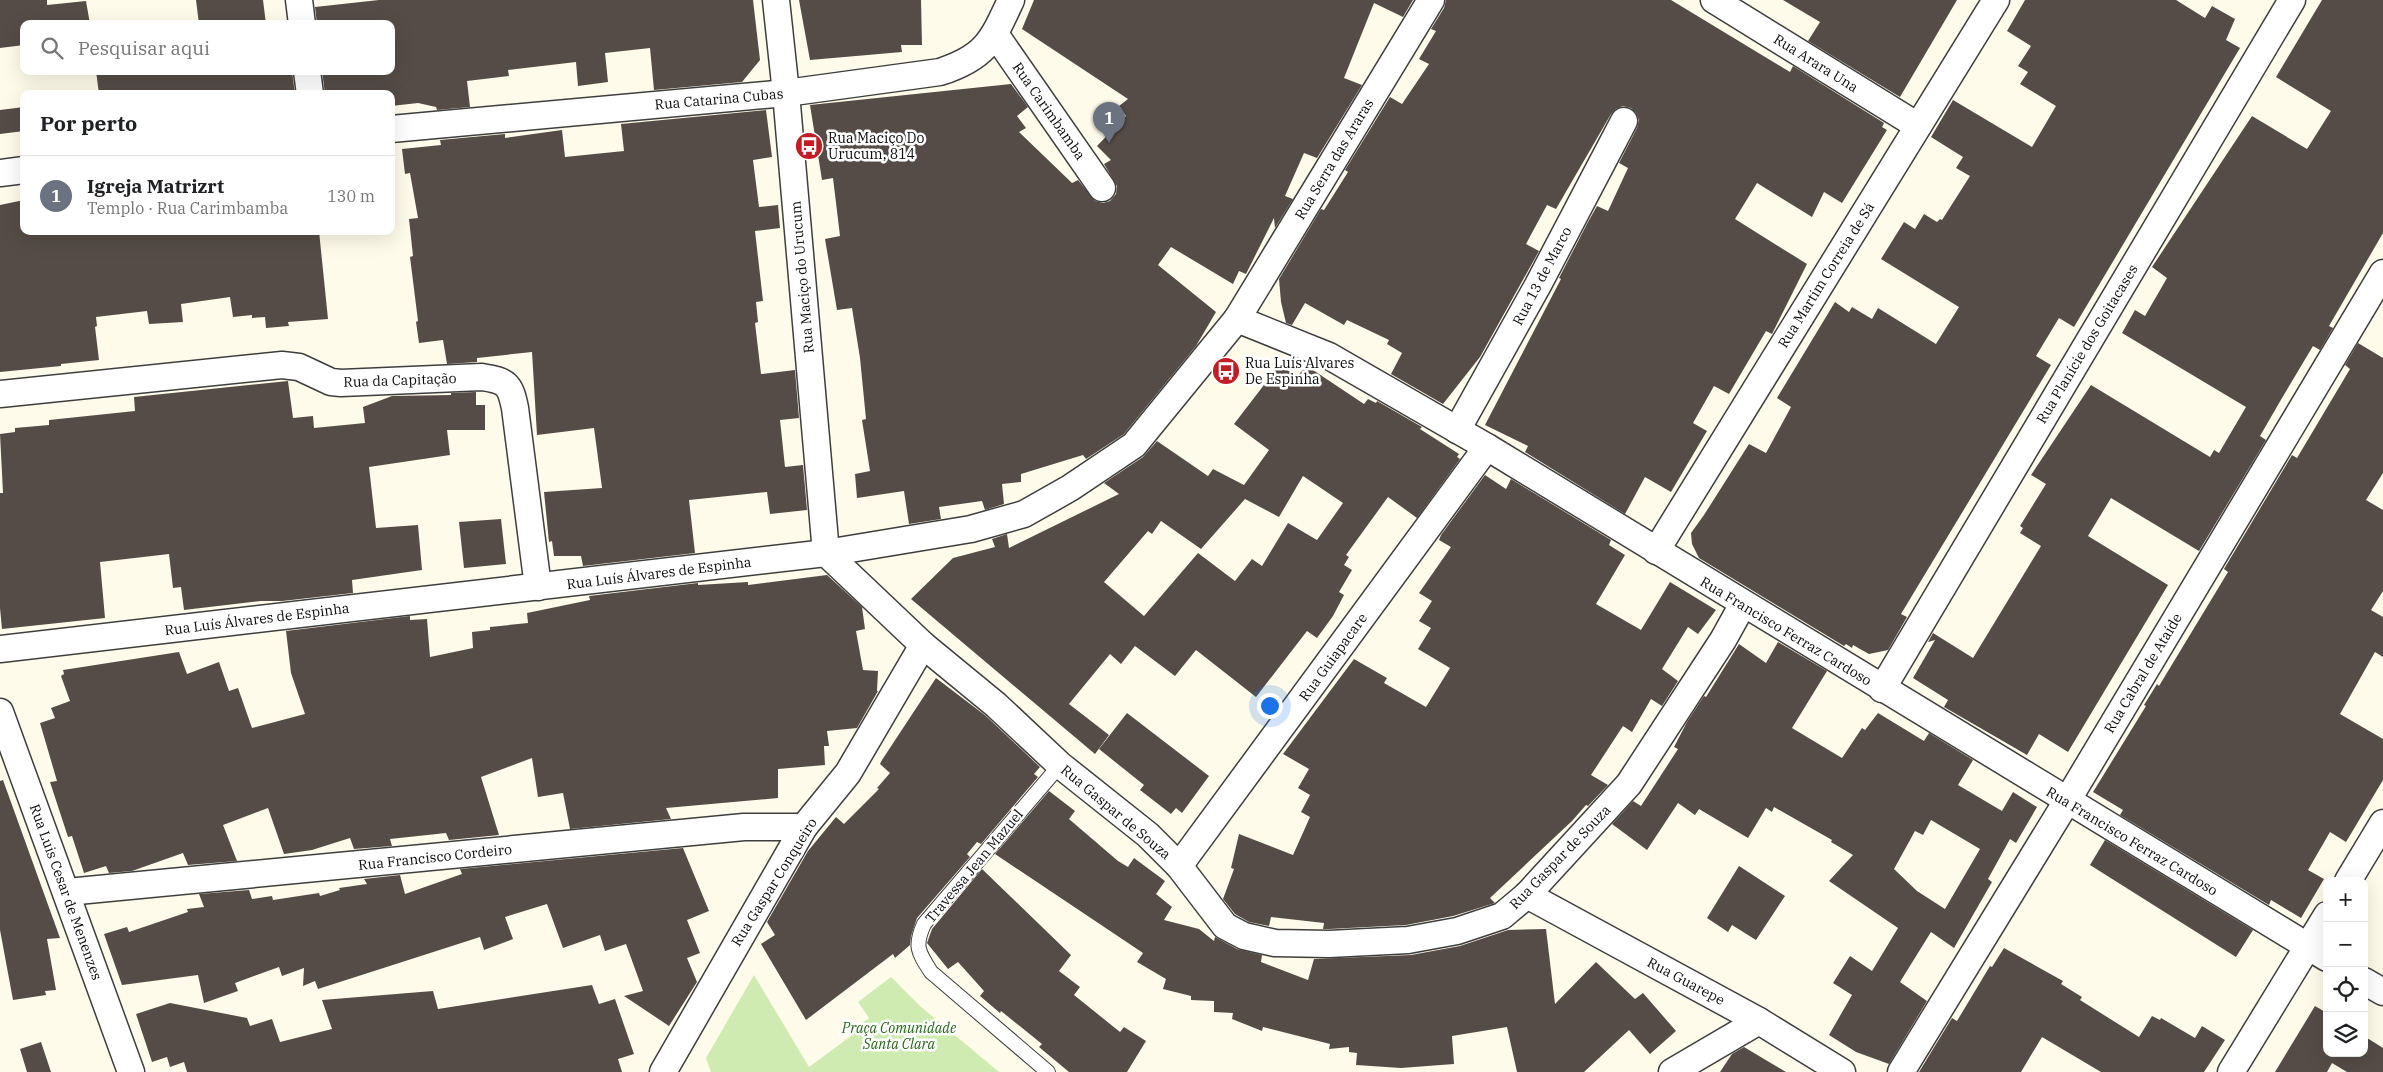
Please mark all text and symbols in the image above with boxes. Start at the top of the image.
search box [20,20,395,75]
street label: Rua Arara Una [1770,30,1862,96]
icon: search [38,34,66,62]
text: Pesquisar aqui [78,36,210,60]
street label: Rua Carimbamba [1009,59,1090,164]
street label: Rua Catarina Cubas [654,84,784,114]
street label: Rua Serra das Araras [1291,95,1377,223]
pin: 1 [1093,102,1125,143]
text: Por perto [40,109,137,137]
place label: Rua Maciço Do Urucum, 814 [828,129,924,163]
bus stop icon: Rua Maciço Do Urucum, 814 [794,131,824,161]
text: Igreja Matrizrt [87,174,224,198]
text: 1 [51,186,61,206]
text: 130 m [327,186,375,206]
text: Templo · Rua Carimbamba [87,198,288,218]
street label: Rua Martim Correia de Sá [1774,199,1878,351]
street label: Rua Maciço do Urucum [786,200,818,354]
street label: Rua 13 de Marco [1508,223,1576,328]
street label: Rua Planície dos Goitacases [2032,261,2142,427]
place label: Rua Luís Alvares De Espinha [1245,354,1355,388]
bus stop icon: Rua Luís Alvares De Espinha [1211,356,1241,386]
street label: Rua da Capitação [343,369,457,391]
street label: Rua Luís Álvares de Espinha [565,552,753,593]
street label: Rua Francisco Ferraz Cardoso [1697,573,1875,689]
street label: Rua Luís Álvares de Espinha [163,598,351,639]
street label: Rua Guiapacare [1295,609,1371,705]
street label: Rua Cabral de Ataíde [2100,610,2186,736]
your location [1257,693,1283,719]
street label: Rua Gaspar de Souza [1057,761,1175,864]
street label: Rua Francisco Ferraz Cardoso [2043,783,2221,899]
street label: Rua Luis Cesar de Menenzes [26,801,106,983]
street label: Rua Gaspar de Souza [1506,801,1615,913]
street label: Travessa Jean Mazuel [921,805,1027,927]
street label: Rua Gaspar Conqueiro [727,814,821,950]
street label: Rua Francisco Cordeiro [357,840,513,874]
map controls [2323,877,2368,1057]
button: + [2323,877,2368,922]
button: − [2323,922,2368,967]
street label: Rua Guarepe [1644,953,1728,1009]
button: locate [2323,967,2368,1012]
button: layers [2323,1012,2368,1057]
park label: Praça Comunidade Santa Clara [841,1019,957,1053]

